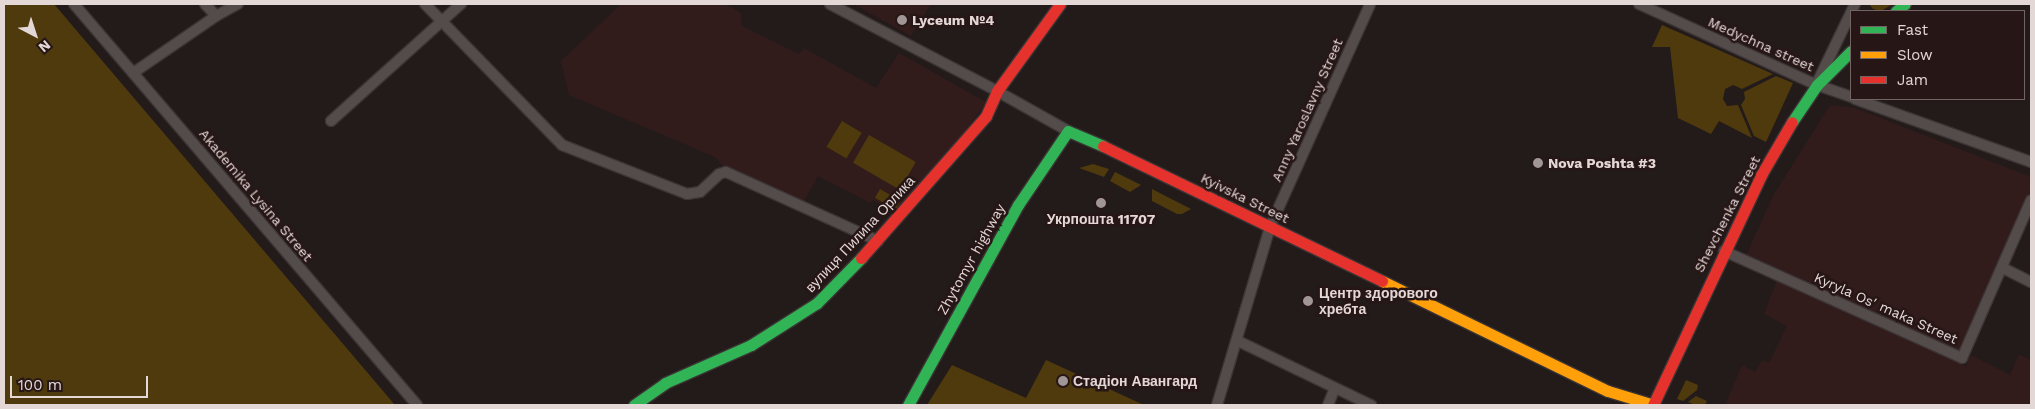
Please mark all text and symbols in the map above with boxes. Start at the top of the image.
north arrow [10,10,60,60]
legend [1850,10,2025,100]
place label: Lyceum №4 [912,12,994,28]
street label: Medychna street [1705,13,1817,75]
marker: Lyceum №4 [896,14,908,26]
text: Fast [1897,21,1928,39]
street label: Anny Yaroslavny Street [1268,35,1346,185]
text: N [36,37,54,56]
text: Slow [1897,46,1933,64]
text: Jam [1897,71,1928,89]
street label: Akademika Lysina Street [196,125,316,265]
street label: Shevchenka Street [1690,153,1764,275]
place label: Nova Poshta #3 [1548,155,1656,171]
marker: Nova Poshta #3 [1532,157,1544,169]
street label: Kyivska Street [1198,169,1292,227]
street label: вулиця Пилипа Орлика [802,172,918,296]
marker: Укрпошта 11707 [1095,197,1107,209]
street label: Zhytomyr highway [934,201,1008,317]
place label: Укрпошта 11707 [1047,211,1155,227]
street label: Kyryla Osʹmaka Street [1811,269,1961,347]
place label: Центр здорового хребта [1319,285,1438,318]
marker: Центр здорового хребта [1301,294,1315,308]
scale bar [12,366,150,398]
place label: Стадіон Авангард [1073,373,1197,389]
marker: Стадіон Авангард [1057,375,1069,387]
text: 100 m [18,376,62,394]

